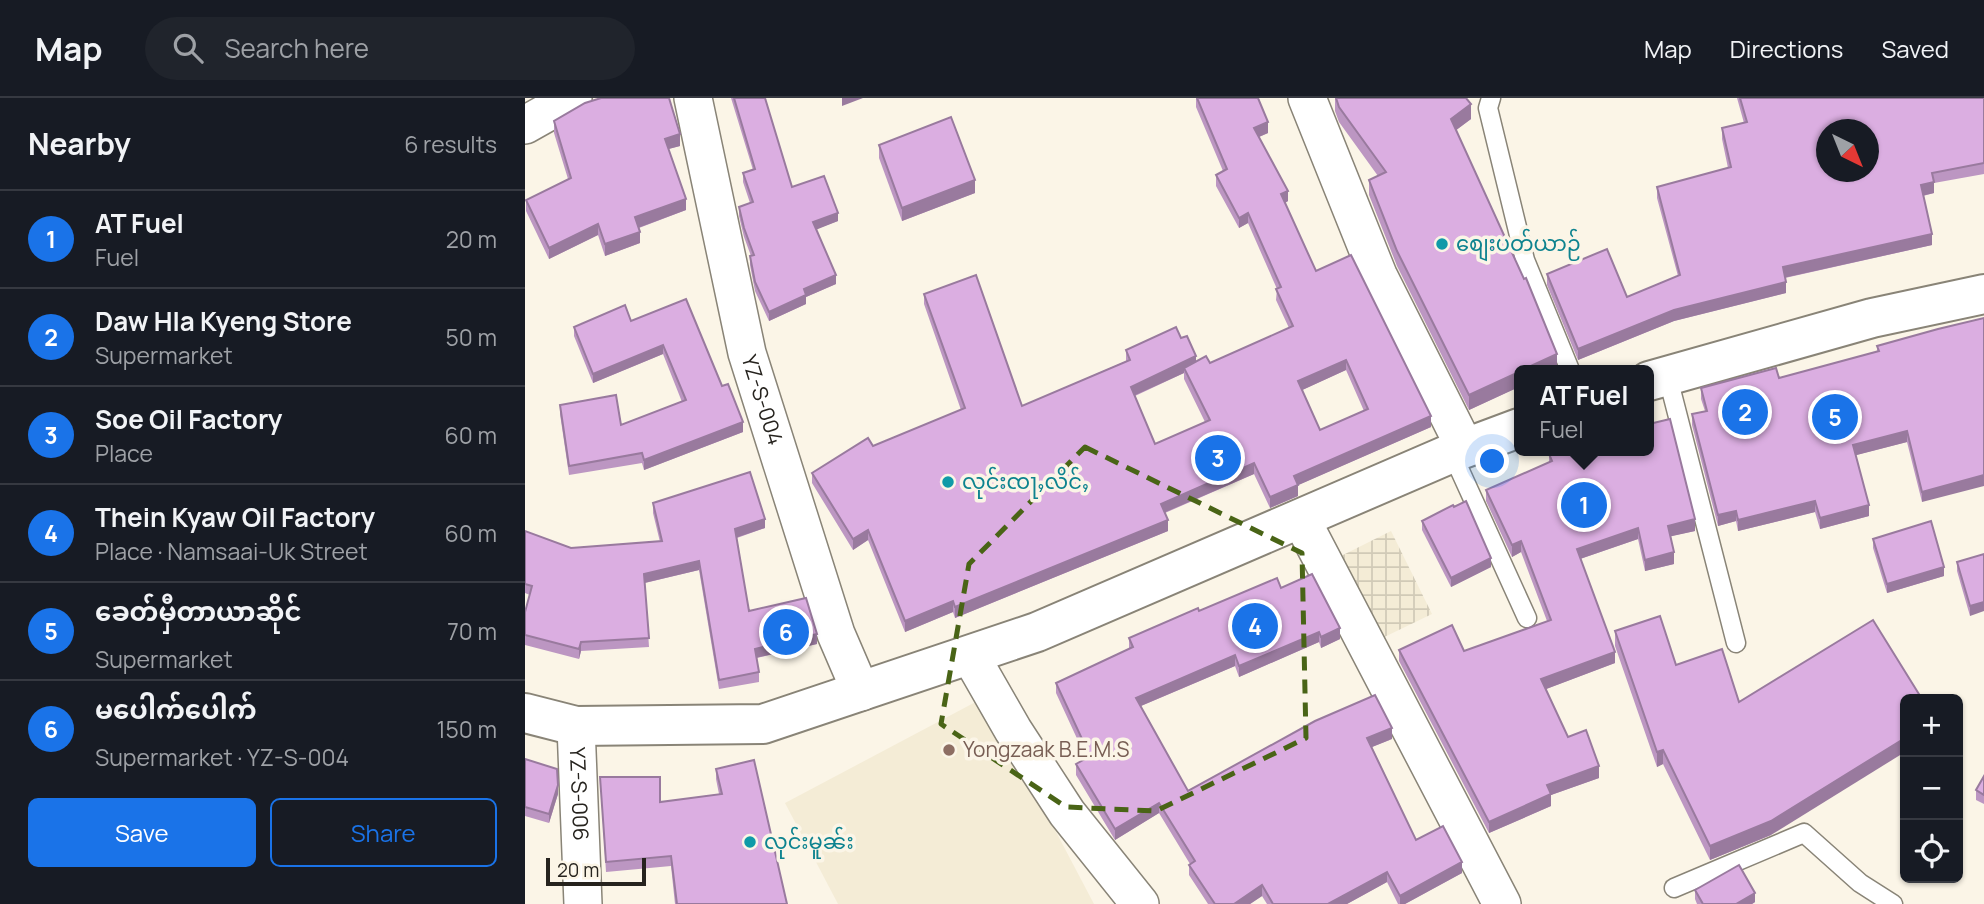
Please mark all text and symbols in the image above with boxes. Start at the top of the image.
search box [145,17,635,80]
text: Map [35,26,103,71]
icon: search [169,29,207,67]
text: Search here [225,30,369,66]
text: Map [1644,32,1692,65]
text: Directions [1730,32,1843,65]
text: Saved [1881,32,1949,65]
north arrow [1816,119,1879,182]
text: Nearby [28,123,131,164]
text: 6 results [404,128,497,160]
text: AT Fuel [95,205,184,241]
text: 1 [46,223,56,255]
text: 20 m [446,223,497,255]
place label: စျေးပတ်ယာဉ် [1456,228,1581,262]
marker: စျေးပတ်ယာဉ် [1434,236,1450,252]
text: Fuel [95,241,139,273]
text: Daw Hla Kyeng Store [95,303,352,339]
text: 2 [44,321,58,353]
text: 50 m [446,321,497,353]
text: Supermarket [95,339,233,371]
street label: YZ-S-004 [735,351,790,448]
popup [1514,365,1654,456]
text: AT Fuel [1540,377,1628,413]
pin: 2 [1722,386,1768,438]
pin: 5 [1812,391,1858,443]
text: Soe Oil Factory [95,401,282,437]
text: Fuel [1540,413,1584,445]
text: 3 [44,419,58,451]
text: 60 m [445,419,497,451]
pin: 3 [1195,432,1241,484]
text: Place [95,437,153,469]
your location [1475,444,1509,478]
place label: လုင်းၸႃႇလိင်ႇ [962,466,1089,499]
marker: လုင်းၸႃႇလိင်ႇ [940,474,956,490]
pin: 1 [1561,479,1607,531]
text: Thein Kyaw Oil Factory [95,499,375,535]
text: 4 [44,517,58,549]
text: 60 m [445,517,497,549]
text: Place · Namsaai-Uk Street [95,535,368,567]
text: ခေတ်မှီတာယာဆိုင် [95,593,302,629]
pin: 4 [1232,600,1278,652]
pin: 6 [763,606,809,658]
text: 5 [44,615,58,647]
text: 70 m [447,615,497,647]
text: Supermarket [95,643,233,675]
text: မပေါက်ပေါက် [95,691,257,727]
map controls [1900,694,1963,883]
button: + [1900,694,1963,757]
text: 6 [44,713,58,745]
text: 150 m [437,713,497,745]
place label: Yongzaak B.E.M.S [963,735,1130,763]
text: Supermarket · YZ-S-004 [95,741,349,773]
marker: Yongzaak B.E.M.S [941,742,957,758]
street label: YZ-S-006 [564,746,596,841]
button: − [1900,757,1963,820]
button: Save [28,798,256,867]
button: Share [270,798,497,867]
button: locate [1900,820,1963,883]
place label: လုင်းမူၼ်း [764,826,854,859]
marker: လုင်းမူၼ်း [742,834,758,850]
scale bar [546,855,646,887]
text: 20 m [557,857,599,883]

